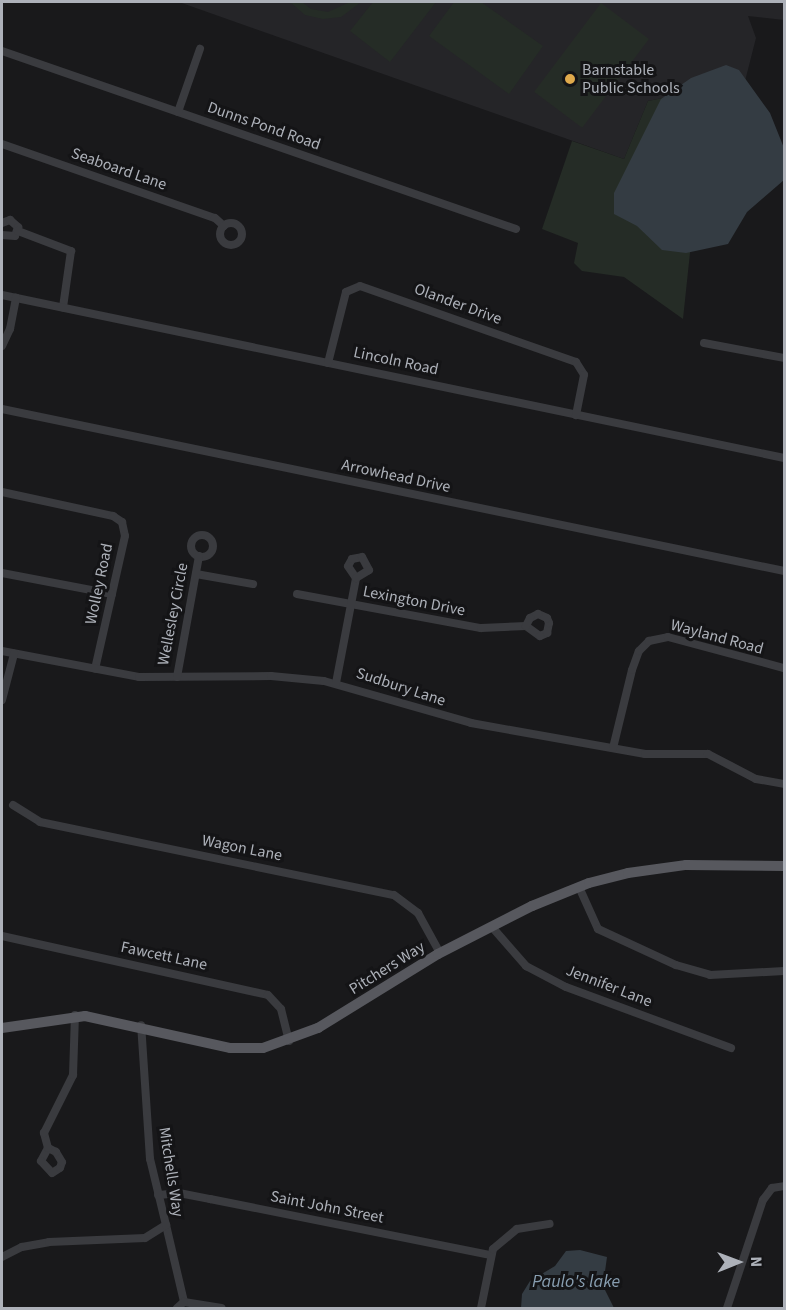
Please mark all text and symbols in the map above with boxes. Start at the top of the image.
place label: Barnstable Public Schools [582,60,680,98]
marker: Barnstable Public Schools [563,72,577,86]
street label: Dunns Pond Road [205,98,323,154]
street label: Seaboard Lane [69,144,169,194]
street label: Olander Drive [412,279,504,329]
street label: Lincoln Road [352,343,440,379]
street label: Arrowhead Drive [340,455,452,497]
street label: Wolley Road [81,542,117,626]
street label: Wellesley Circle [154,561,192,667]
street label: Lexington Drive [361,582,467,620]
street label: Wayland Road [669,615,765,659]
street label: Sudbury Lane [354,664,448,710]
street label: Wagon Lane [200,831,284,865]
street label: Fawcett Lane [119,937,209,975]
street label: Pitchers Way [346,937,428,999]
street label: Jennifer Lane [563,961,655,1011]
street label: Mitchells Way [154,1126,188,1218]
street label: Saint John Street [269,1187,385,1227]
north arrow [708,1232,768,1292]
text: N [745,1256,767,1267]
water label: Paulo's lake [532,1271,620,1293]

